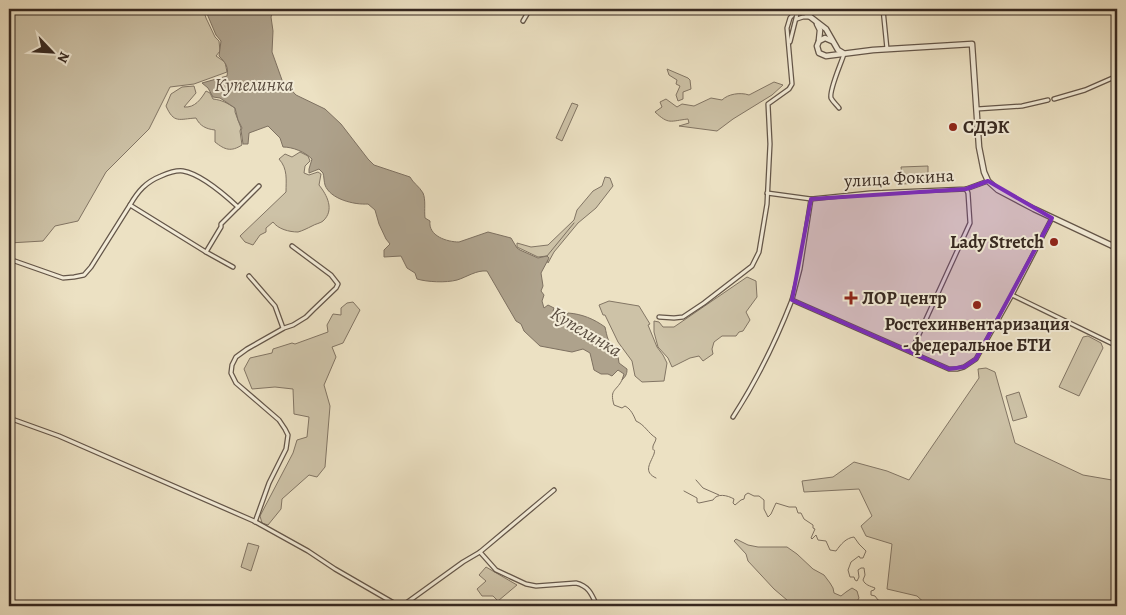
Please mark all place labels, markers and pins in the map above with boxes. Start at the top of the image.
place label: СДЭК [963,115,1010,139]
marker: СДЭК [947,121,959,133]
place label: Lady Stretch [950,230,1044,254]
marker: Lady Stretch [1048,236,1060,248]
place label: ЛОР центр [862,286,947,310]
marker: ЛОР центр [844,291,858,305]
marker: Ростехинвентаризация - федеральное БТИ [971,299,983,311]
place label: Ростехинвентаризация - федеральное БТИ [885,312,1069,357]

